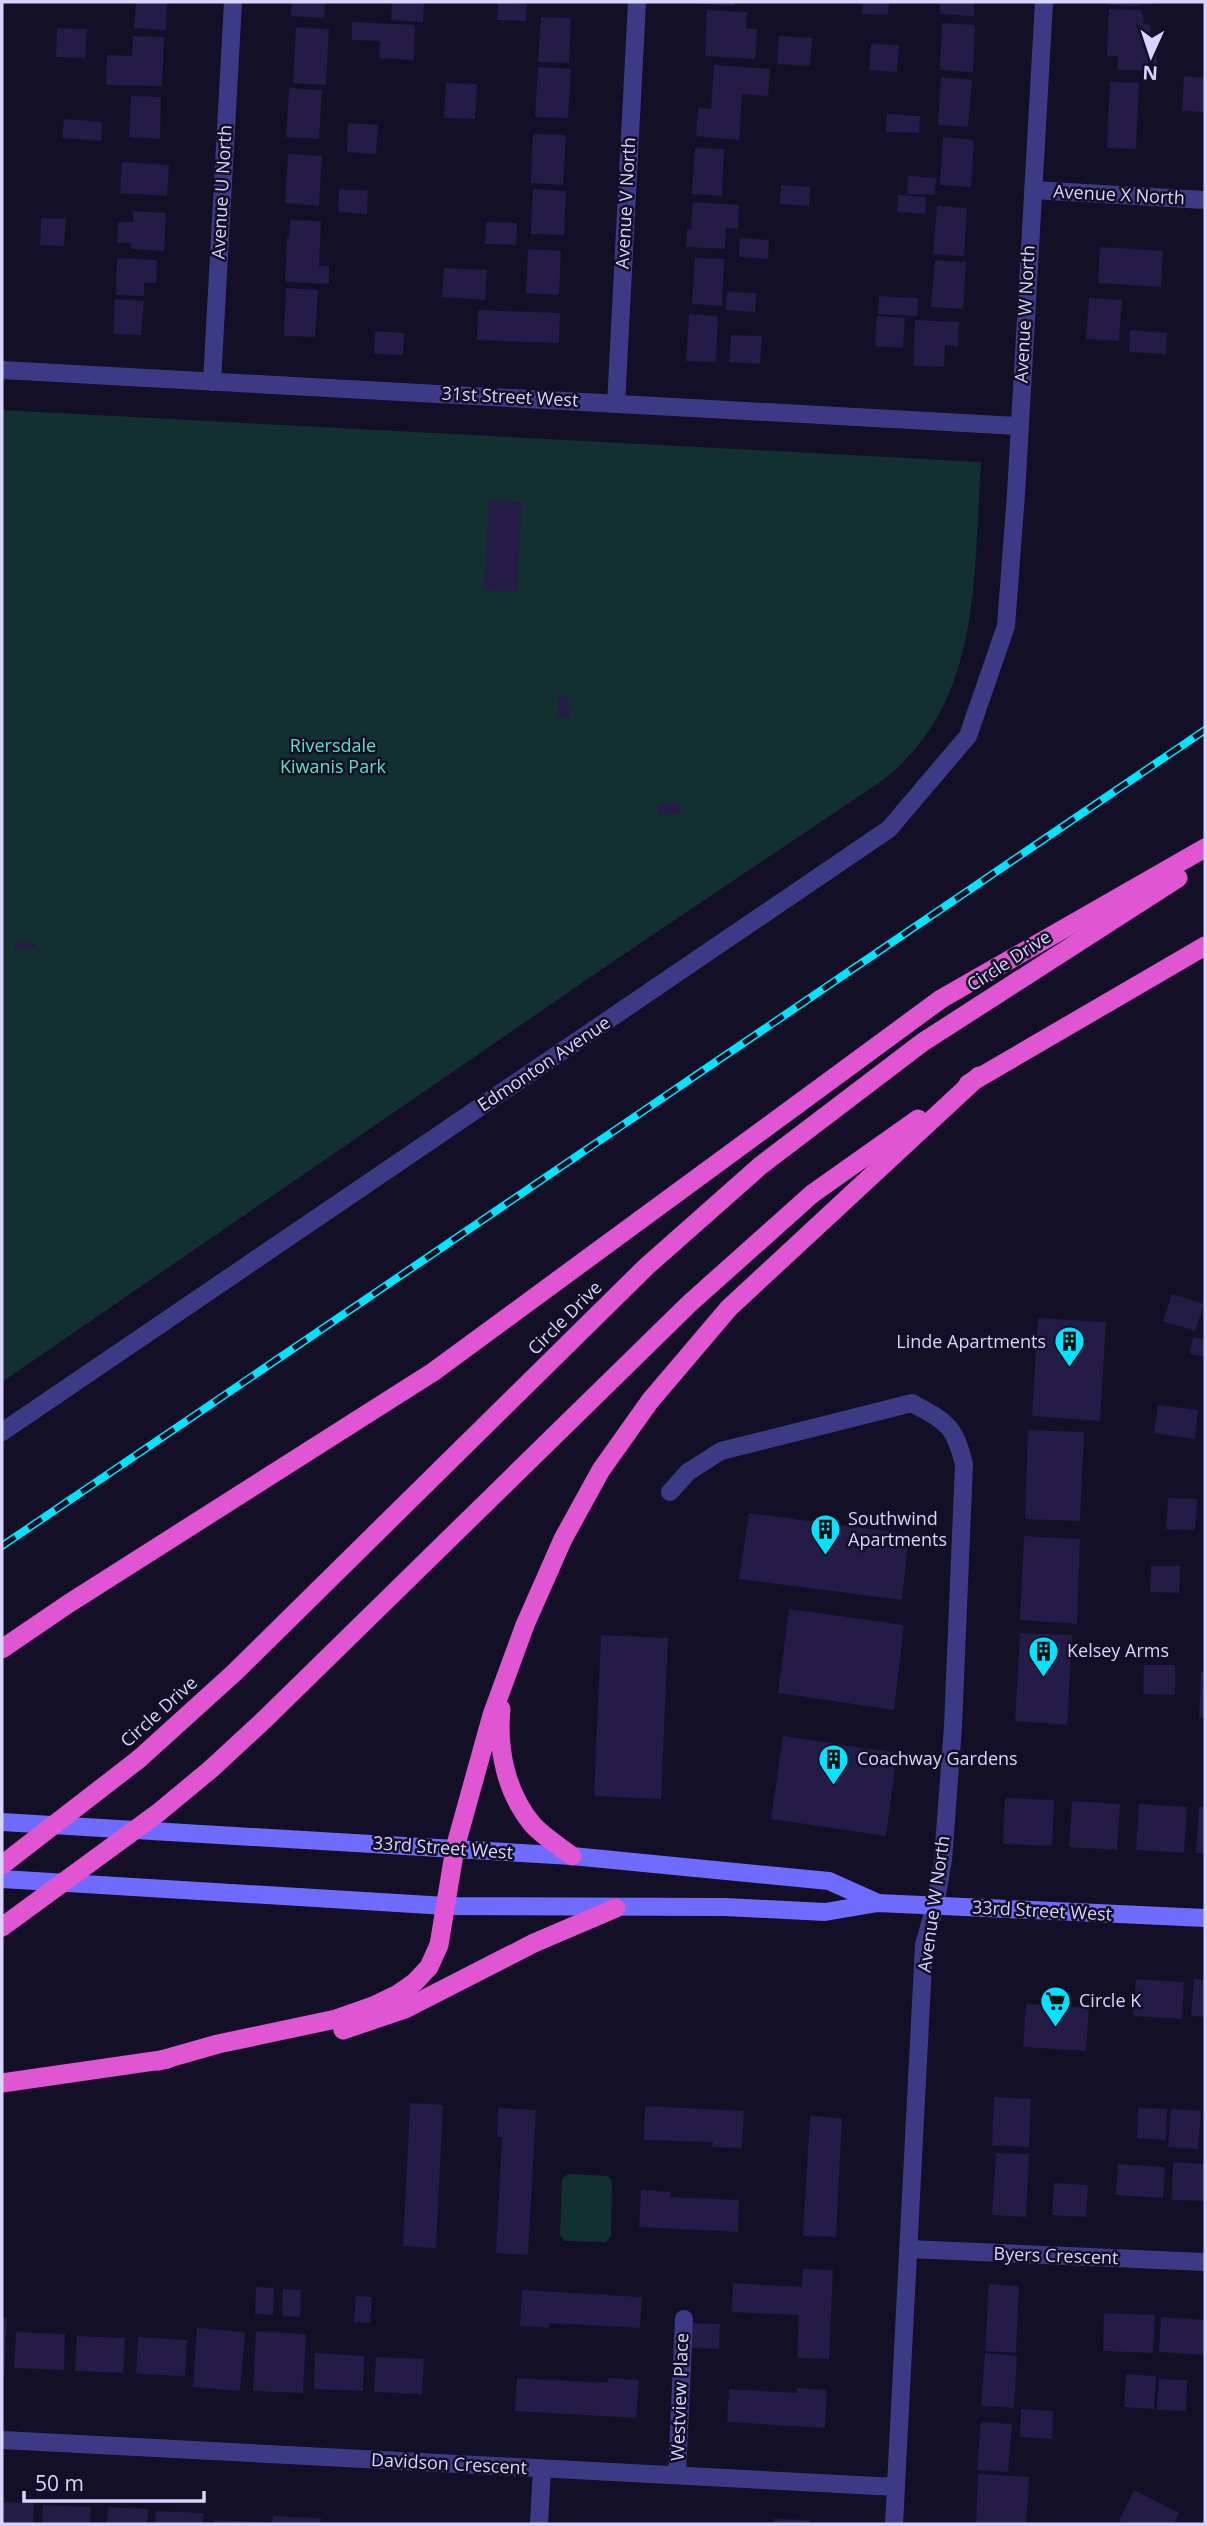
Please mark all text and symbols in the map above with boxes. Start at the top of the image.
north arrow [1116,21,1186,91]
text: N [1142,60,1159,86]
street label: Avenue U North [206,124,237,260]
street label: Avenue V North [610,136,640,269]
street label: Avenue X North [1053,179,1185,209]
street label: Avenue W North [1008,244,1040,383]
street label: 31st Street West [441,380,579,412]
park label: Riversdale Kiwanis Park [280,733,387,778]
street label: Circle Drive [962,924,1055,996]
street label: Edmonton Avenue [472,1010,614,1117]
street label: Circle Drive [522,1275,606,1359]
building icon: Linde Apartments [1052,1325,1086,1369]
place label: Linde Apartments [896,1329,1046,1353]
place label: Southwind Apartments [848,1506,947,1551]
building icon: Southwind Apartments [808,1512,842,1556]
building icon: Kelsey Arms [1027,1634,1061,1678]
place label: Kelsey Arms [1067,1638,1169,1662]
street label: Circle Drive [115,1670,202,1752]
building icon: Coachway Gardens [817,1742,851,1786]
place label: Coachway Gardens [857,1746,1018,1770]
street label: 33rd Street West [372,1830,514,1864]
street label: Avenue W North [912,1834,954,1974]
street label: 33rd Street West [971,1894,1113,1926]
supermarket icon: Circle K [1039,1984,1073,2028]
place label: Circle K [1079,1988,1142,2012]
street label: Byers Crescent [993,2241,1119,2269]
street label: Westview Place [665,2333,693,2461]
street label: Davidson Crescent [370,2447,528,2479]
scale bar [24,2460,205,2504]
text: 50 m [35,2469,84,2497]

